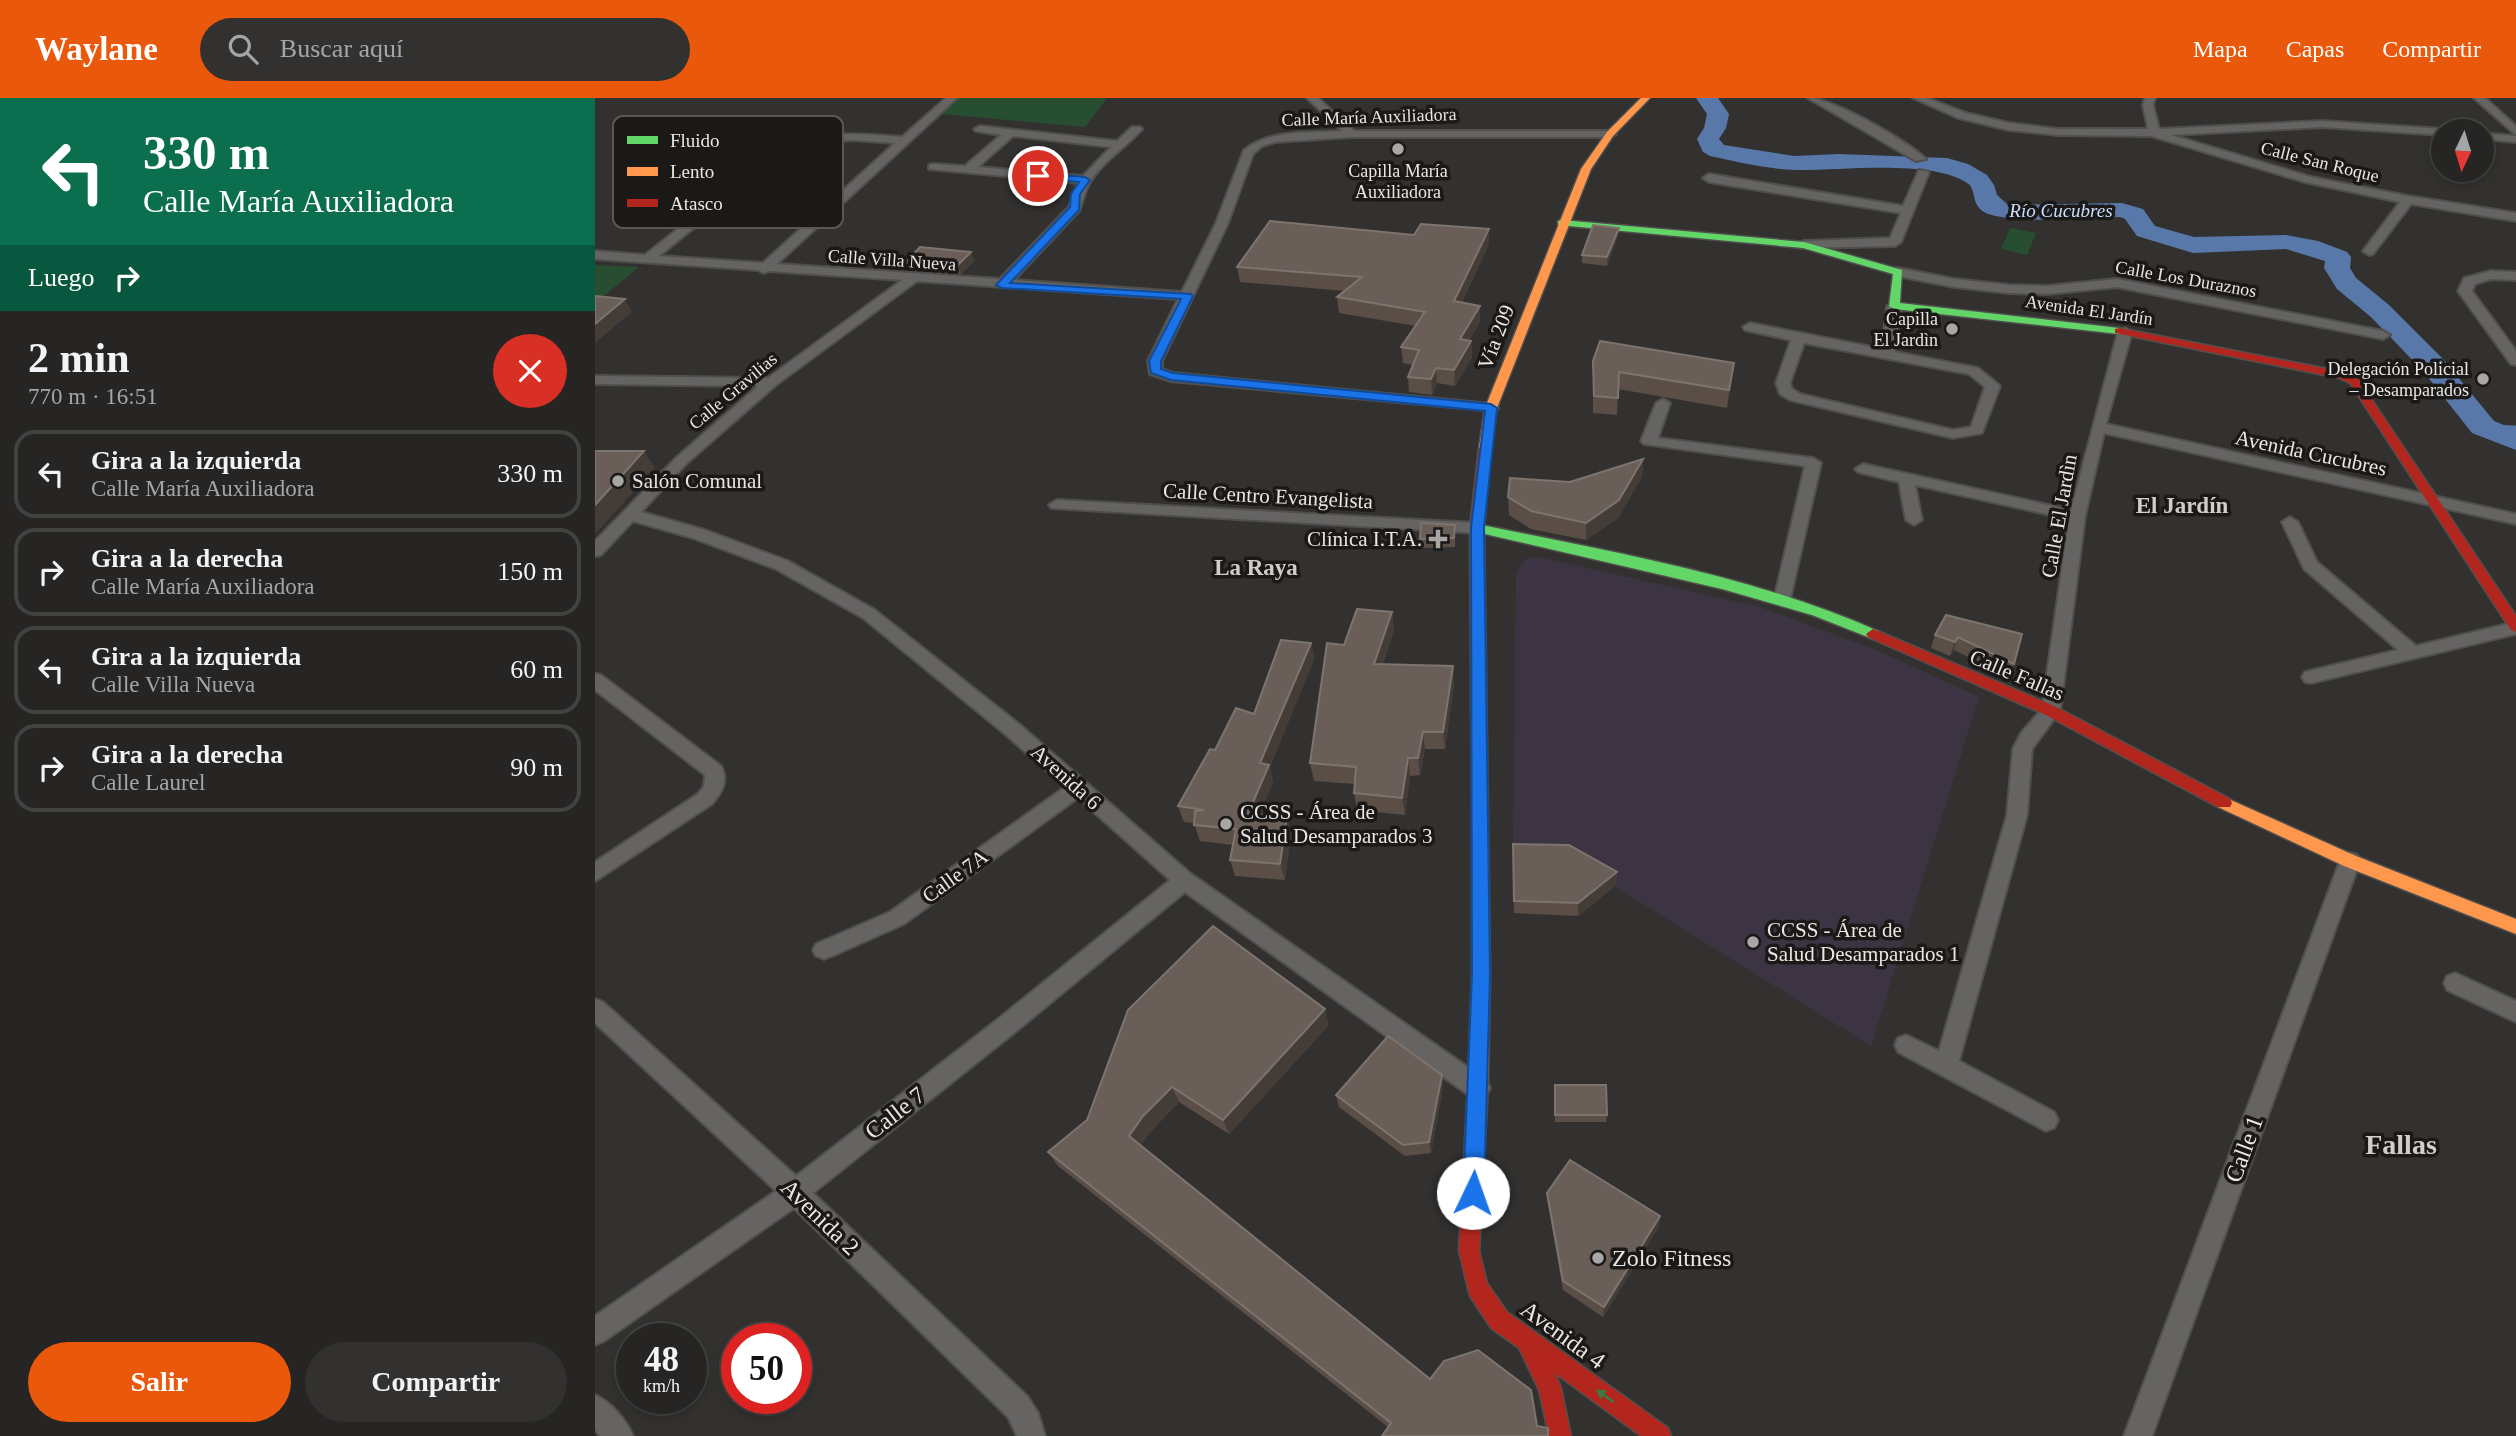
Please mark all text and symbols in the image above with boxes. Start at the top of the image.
search box [200,18,690,81]
icon: search [224,30,262,68]
text: Waylane [35,31,158,67]
text: Buscar aquí [280,34,403,63]
text: Mapa [2193,36,2248,62]
text: Capas [2286,36,2344,62]
text: Compartir [2382,36,2481,62]
street label: Calle María Auxiliadora [1281,104,1457,130]
legend [613,116,843,228]
north arrow [2431,119,2494,182]
map controls [2431,119,2494,182]
text: 330 m [143,125,270,180]
icon: left [28,126,119,217]
text: Fluido [670,130,720,151]
street label: Calle San Roque [2259,138,2381,186]
marker: Capilla María Auxiliadora [1390,141,1406,157]
pin [1008,146,1068,206]
icon: arrive [1019,157,1057,195]
text: Lento [670,161,714,182]
place label: Capilla María Auxiliadora [1348,161,1448,202]
text: Calle María Auxiliadora [143,183,454,219]
text: Atasco [670,193,723,214]
water label: Río Cucubres [2008,200,2113,221]
street label: Calle Villa Nueva [827,246,957,274]
street label: Calle Los Duraznos [2114,257,2258,301]
icon: right [108,259,146,297]
text: Luego [28,263,94,292]
street label: Avenida El Jardín [2024,291,2154,329]
street label: Vía 209 [1473,301,1519,373]
place label: Capilla El Jardìn [1874,309,1938,350]
marker: Capilla El Jardìn [1944,321,1960,337]
button: close [493,334,567,408]
text: 2 min [28,335,130,381]
street label: Calle Gravilias [685,348,781,434]
place label: Delegación Policial – Desamparados [2328,359,2469,400]
marker: Delegación Policial – Desamparados [2475,371,2491,387]
text: 770 m · 16:51 [28,384,158,409]
street label: Avenida Cucubres [2233,425,2389,481]
text: Gira a la izquierda [91,446,301,475]
street label: Calle El Jardìn [2036,452,2082,580]
icon: left [32,455,70,493]
text: 330 m [497,459,563,488]
place label: Salón Comunal [632,469,762,493]
marker: Salón Comunal [610,473,626,489]
text: Calle María Auxiliadora [91,476,315,501]
street label: Calle Centro Evangelista [1163,479,1374,514]
district label: El Jardín [2136,493,2229,518]
place label: Clínica I.T.A. [1307,527,1422,551]
marker: Clínica I.T.A. [1428,529,1448,549]
text: Gira a la derecha [91,544,283,573]
icon: right [32,553,70,591]
district label: La Raya [1214,555,1298,580]
text: 150 m [497,557,563,586]
text: Calle María Auxiliadora [91,574,315,599]
text: Gira a la izquierda [91,642,301,671]
street label: Calle Fallas [1966,644,2068,706]
icon: left [32,651,70,689]
text: 60 m [510,655,563,684]
text: Calle Villa Nueva [91,672,255,697]
text: Gira a la derecha [91,740,283,769]
street label: Avenida 6 [1026,740,1106,814]
icon: right [32,749,70,787]
text: 90 m [510,753,563,782]
text: Calle Laurel [91,770,205,795]
place label: CCSS - Área de Salud Desamparados 3 [1240,800,1432,848]
marker: CCSS - Área de Salud Desamparados 3 [1218,816,1234,832]
street label: Calle 7A [918,844,993,908]
place label: CCSS - Área de Salud Desamparados 1 [1767,918,1959,966]
marker: CCSS - Área de Salud Desamparados 1 [1745,934,1761,950]
street label: Calle 7 [860,1082,930,1144]
street label: Calle 1 [2220,1112,2268,1186]
district label: Fallas [2365,1129,2437,1160]
position arrow [1436,1156,1510,1230]
street label: Avenida 2 [776,1174,864,1260]
place label: Zolo Fitness [1612,1245,1731,1271]
marker: Zolo Fitness [1590,1250,1606,1266]
street label: Avenida 4 [1516,1296,1610,1374]
speed limit sign: 50 [721,1323,812,1414]
text: 48 [644,1340,679,1379]
button: Salir [28,1342,291,1422]
button: Compartir [305,1342,567,1422]
text: km/h [643,1376,680,1396]
one-way arrow [1596,1389,1614,1403]

